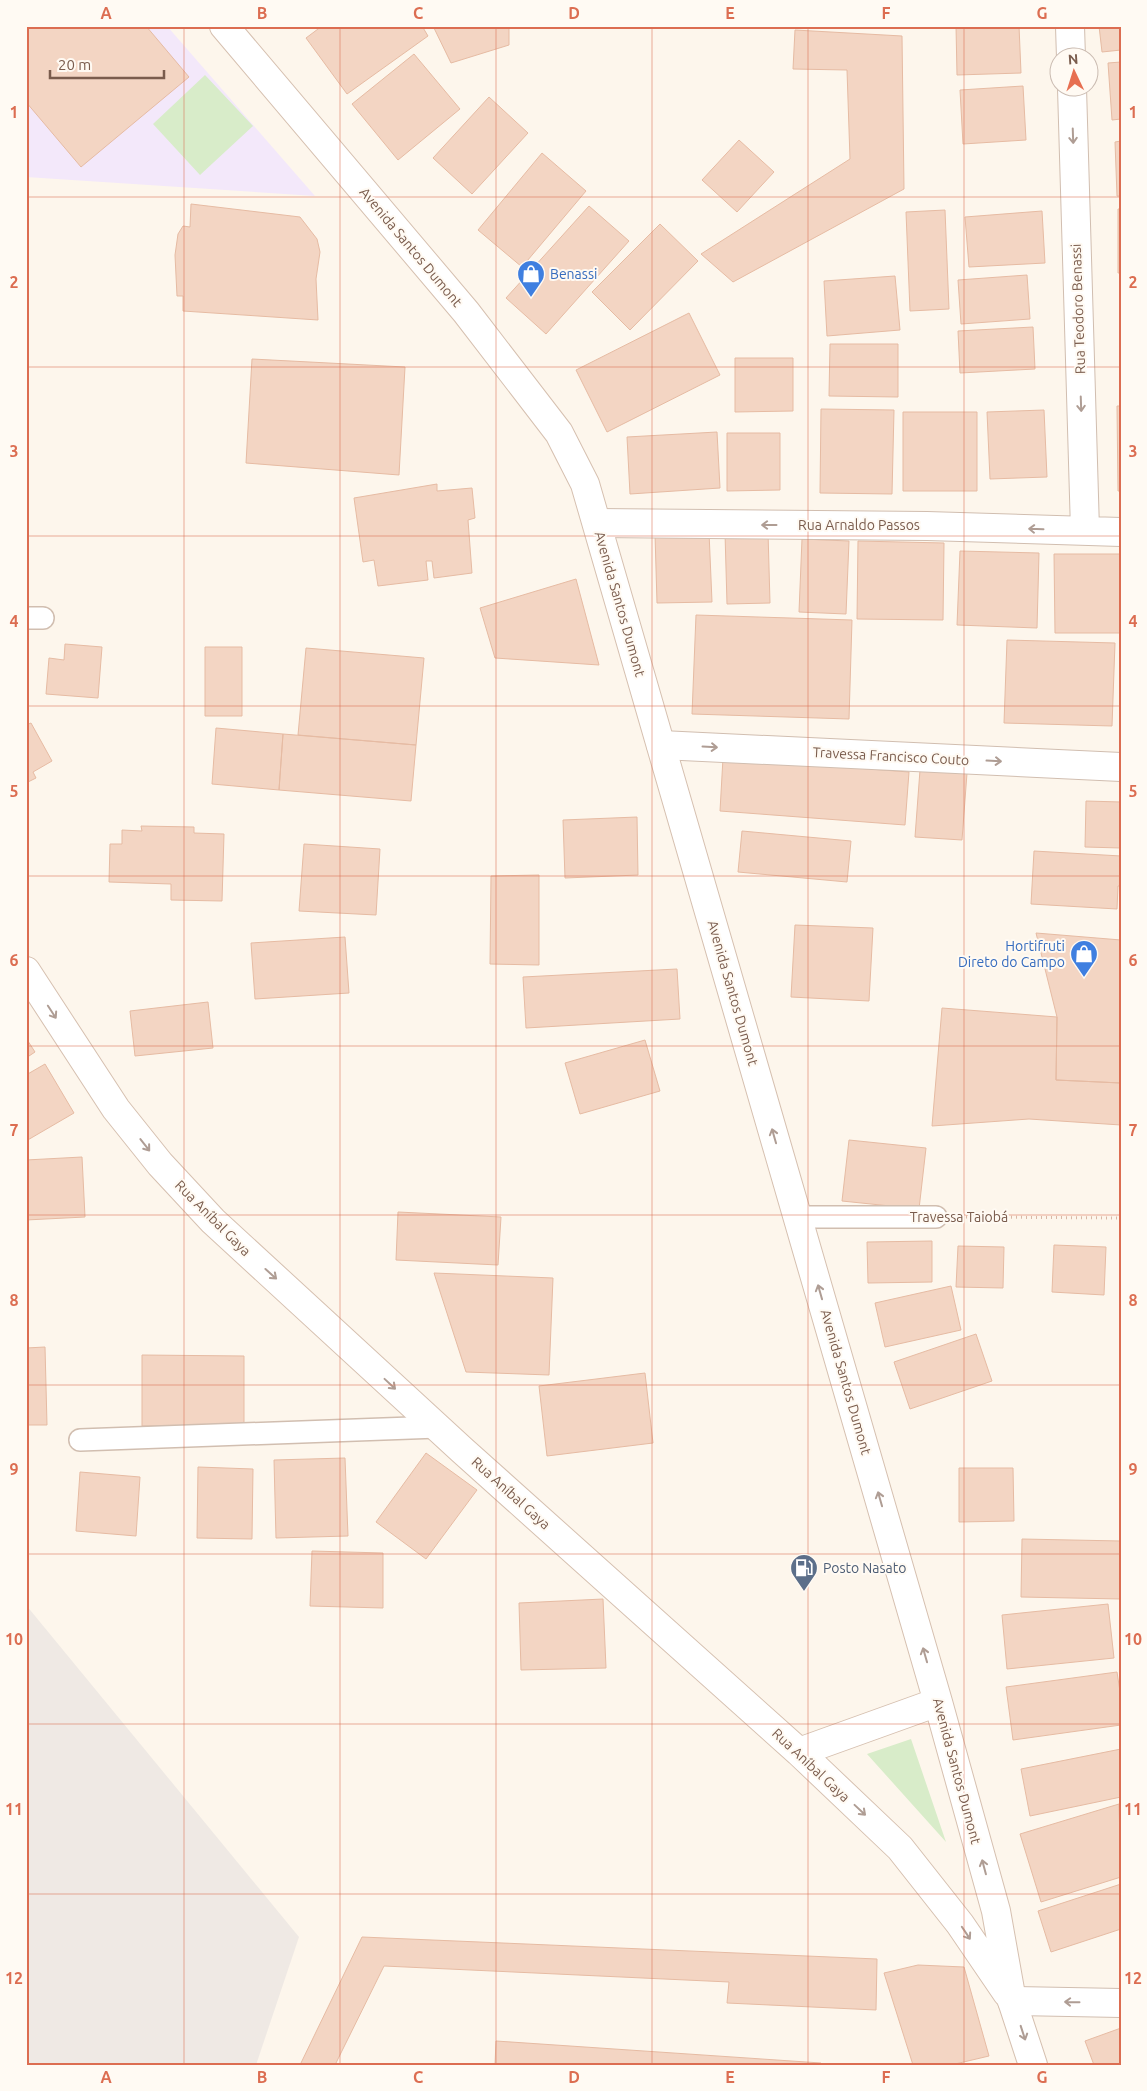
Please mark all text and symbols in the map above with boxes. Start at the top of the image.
text: A [100,4,112,22]
text: B [257,4,267,22]
text: C [413,4,423,22]
text: D [568,4,580,22]
text: E [725,4,735,22]
text: F [882,4,891,22]
text: G [1036,4,1048,22]
scale bar [50,48,164,80]
north arrow [1050,48,1100,98]
text: N [1067,51,1079,67]
text: 20 m [58,56,91,73]
text: 1 [9,103,19,121]
text: 1 [1128,103,1138,121]
one-way arrow [1068,128,1078,144]
street label: Avenida Santos Dumont [356,184,466,310]
street label: Rua Teodoro Benassi [1068,243,1088,375]
shop icon: Benassi [516,259,546,298]
place label: Benassi [550,266,597,282]
text: 2 [9,273,19,291]
text: 2 [1128,273,1138,291]
one-way arrow [1076,395,1086,411]
text: 3 [9,442,19,460]
text: 3 [1128,442,1138,460]
street label: Rua Arnaldo Passos [798,517,920,533]
one-way arrow [761,520,777,529]
one-way arrow [1028,524,1044,534]
street label: Avenida Santos Dumont [592,529,649,679]
text: 4 [9,612,19,630]
text: 4 [1128,612,1138,630]
one-way arrow [701,742,717,752]
street label: Travessa Francisco Couto [812,744,970,768]
one-way arrow [986,756,1002,765]
text: 5 [9,782,19,800]
text: 5 [1128,782,1138,800]
street label: Avenida Santos Dumont [705,918,762,1068]
place label: Hortifruti Direto do Campo [958,938,1065,970]
shop icon: Hortifruti Direto do Campo [1069,939,1099,978]
text: 6 [9,951,19,969]
text: 6 [1128,951,1138,969]
one-way arrow [47,1005,58,1019]
text: 7 [9,1121,19,1139]
text: 7 [1128,1121,1138,1139]
one-way arrow [769,1128,779,1144]
one-way arrow [140,1138,151,1151]
street label: Rua Aníbal Gaya [172,1177,254,1259]
street label: Travessa Taiobá [910,1209,1008,1225]
one-way arrow [264,1268,277,1280]
one-way arrow [814,1284,824,1300]
text: 8 [9,1291,19,1309]
text: 8 [1128,1291,1138,1309]
street label: Avenida Santos Dumont [818,1307,875,1457]
one-way arrow [384,1378,397,1390]
street label: Rua Aníbal Gaya [468,1454,554,1532]
text: 9 [9,1460,19,1478]
text: 9 [1128,1460,1138,1478]
one-way arrow [874,1491,884,1507]
fuel station icon: Posto Nasato [789,1553,819,1592]
place label: Posto Nasato [823,1560,906,1576]
text: 10 [5,1630,23,1648]
text: 10 [1124,1630,1142,1648]
one-way arrow [919,1647,929,1663]
street label: Avenida Santos Dumont [930,1696,984,1846]
street label: Rua Aníbal Gaya [769,1725,853,1805]
text: 11 [5,1800,23,1818]
text: 11 [1124,1800,1142,1818]
one-way arrow [853,1804,866,1816]
one-way arrow [979,1860,988,1876]
one-way arrow [961,1926,971,1940]
text: 12 [5,1969,23,1987]
text: 12 [1124,1969,1142,1987]
one-way arrow [1064,1997,1080,2007]
one-way arrow [1018,2024,1028,2040]
text: A [100,2068,112,2086]
text: B [257,2068,267,2086]
text: C [413,2068,423,2086]
text: D [568,2068,580,2086]
text: E [725,2068,735,2086]
text: F [882,2068,891,2086]
text: G [1036,2068,1048,2086]

